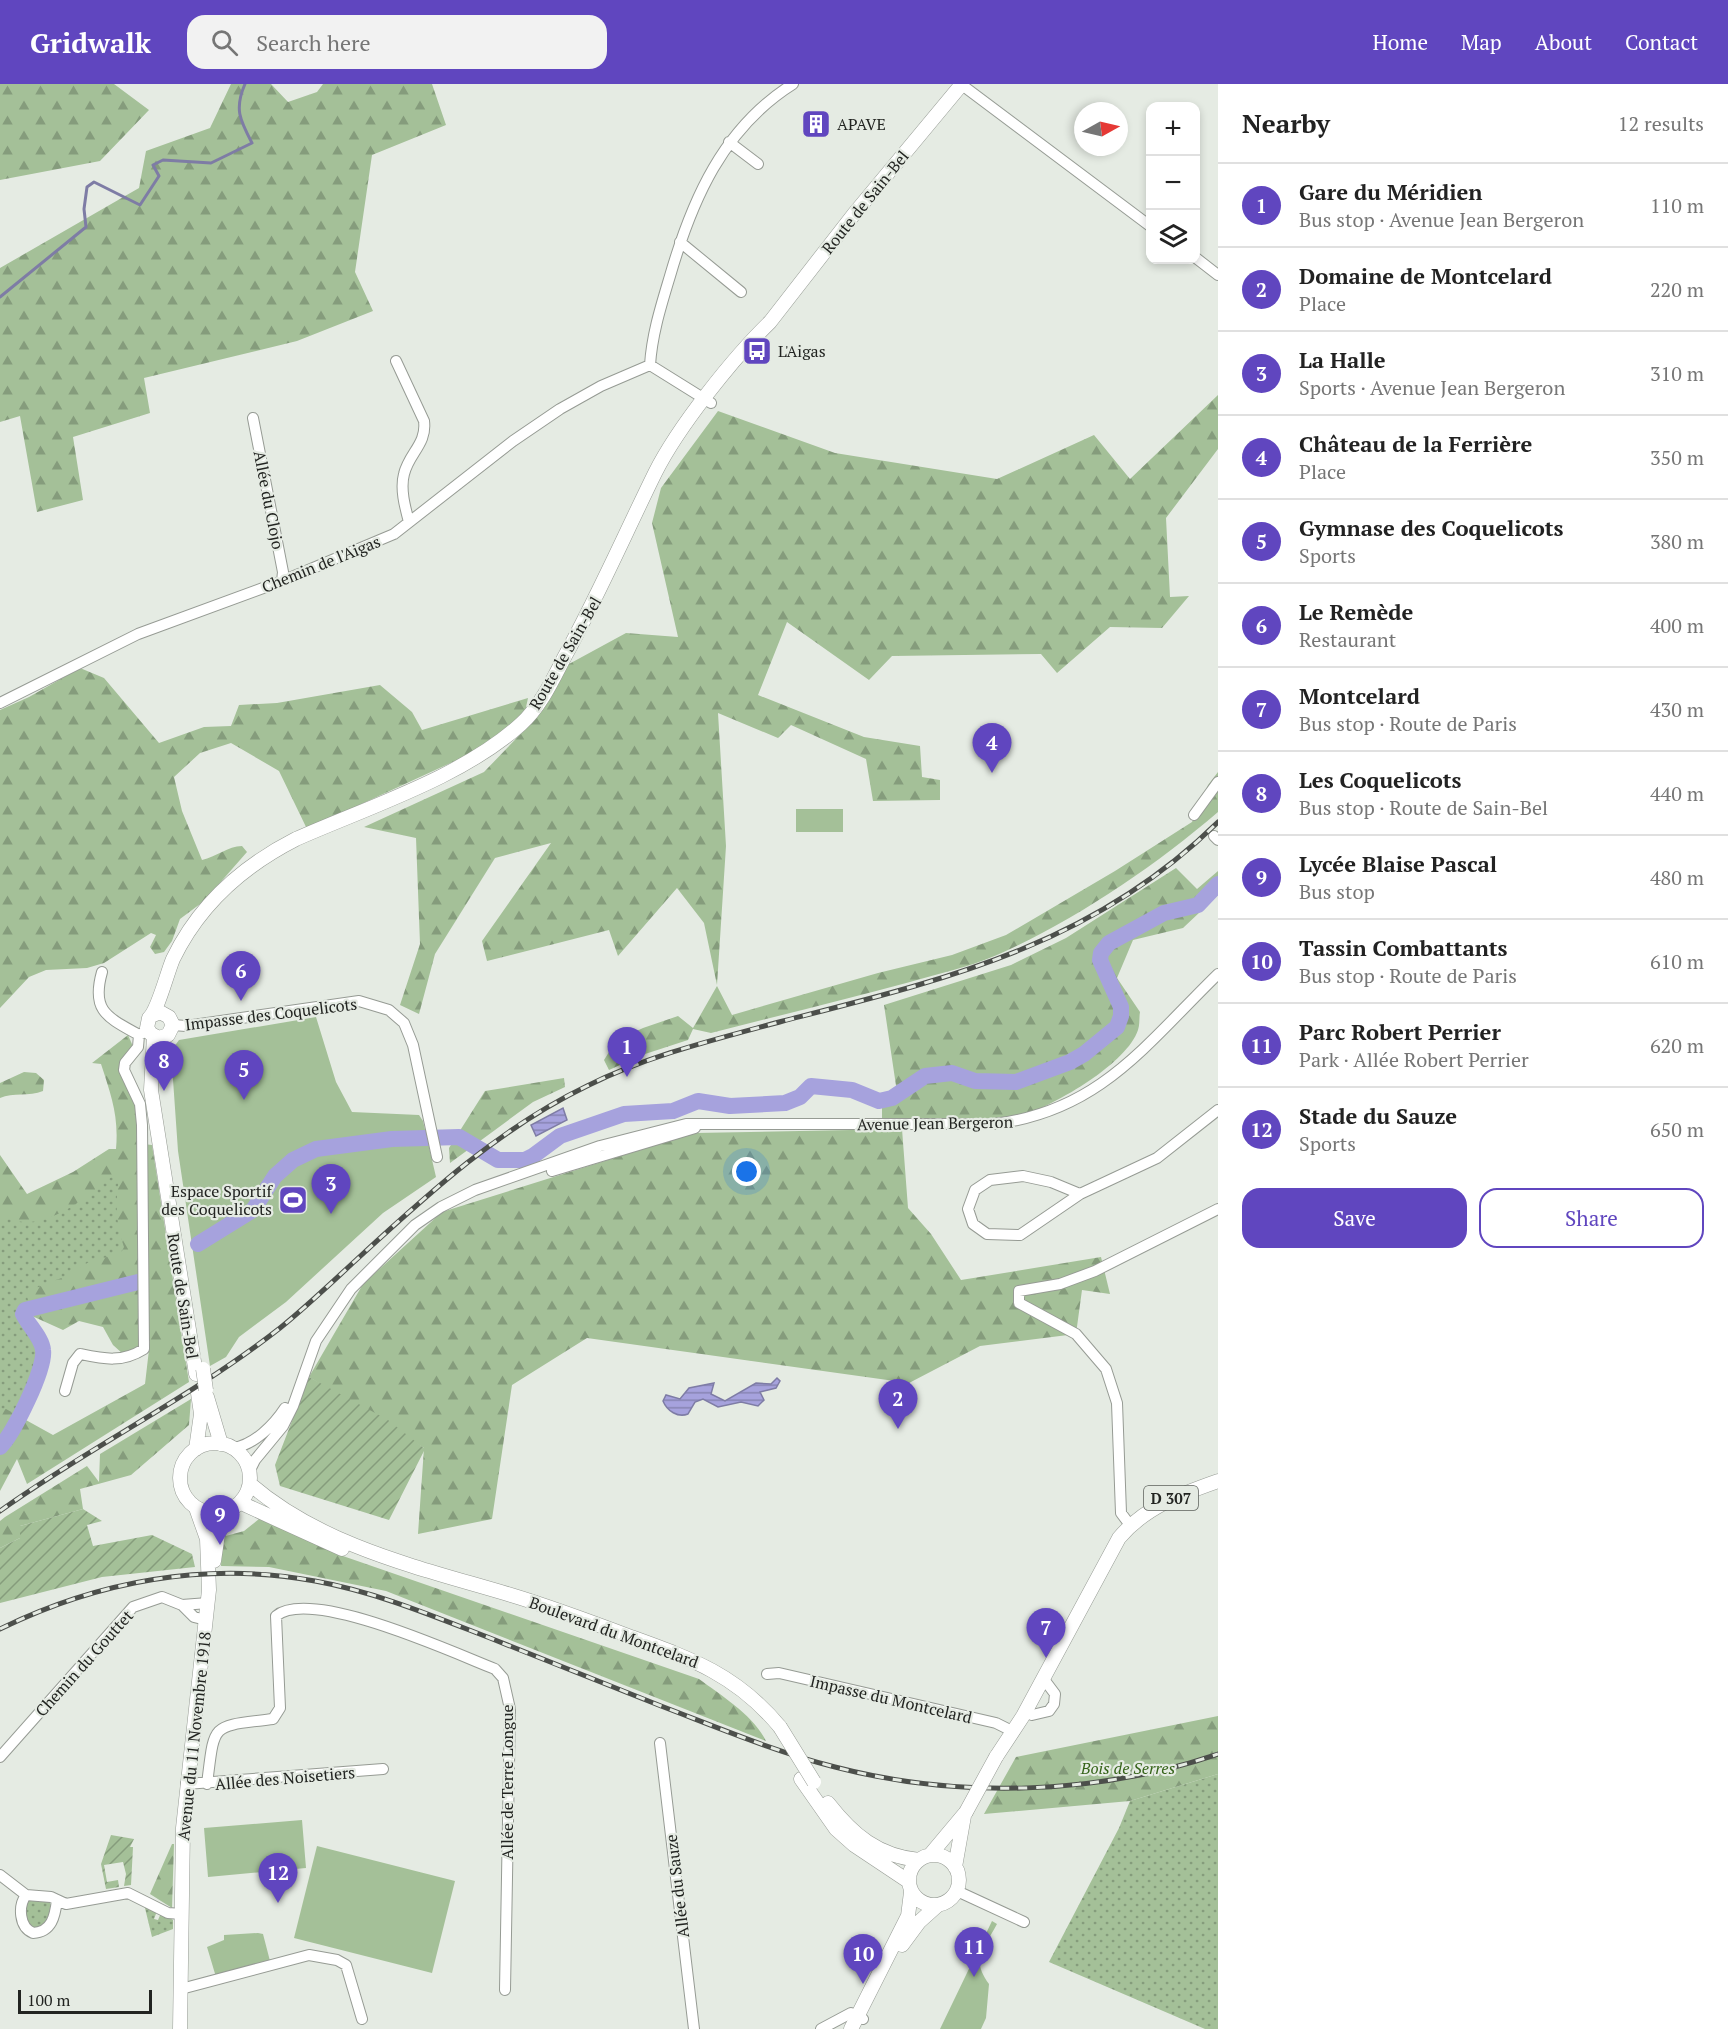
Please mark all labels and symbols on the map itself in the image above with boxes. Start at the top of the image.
north arrow [1074,102,1128,156]
building icon: APAVE [800,108,832,140]
place label: APAVE [837,113,886,135]
street label: Route de Sain-Bel [816,146,914,258]
bus stop icon: L'Aigas [741,335,773,367]
place label: L'Aigas [778,340,826,362]
street label: Allée du Clojo [249,449,289,551]
street label: Chemin de l'Aigas [258,530,384,598]
street label: Route de Sain-Bel [524,592,606,714]
pin: 4 [972,724,1012,773]
pin: 6 [222,952,260,1001]
street label: Impasse des Coquelicots [184,993,358,1035]
pin: 1 [608,1028,646,1077]
pin: 8 [144,1042,184,1091]
pin: 5 [224,1050,264,1100]
street label: Avenue Jean Bergeron [857,1111,1014,1135]
your location [732,1157,761,1186]
pin: 3 [312,1164,350,1214]
place label: Espace Sportif des Coquelicots [161,1180,274,1220]
sports icon: Espace Sportif des Coquelicots [277,1184,309,1216]
street label: Route de Sain-Bel [162,1232,204,1361]
pin: 2 [878,1380,918,1429]
road number: D 307 [1144,1486,1198,1510]
pin: 9 [200,1496,240,1545]
street label: Boulevard du Montcelard [526,1591,702,1673]
street label: Chemin du Gouttet [30,1605,138,1721]
pin: 7 [1026,1608,1066,1658]
street label: Avenue du 11 Novembre 1918 [172,1630,216,1842]
street label: Impasse du Montcelard [808,1670,974,1728]
street label: Allée de Terre Longue [496,1704,518,1860]
park label: Bois de Serres [1080,1757,1176,1779]
street label: Allée des Noisetiers [214,1761,356,1795]
street label: Allée du Sauze [660,1833,694,1939]
pin: 12 [258,1854,298,1903]
pin: 11 [954,1928,994,1977]
pin: 10 [844,1934,882,1984]
scale bar [18,1987,152,2014]

